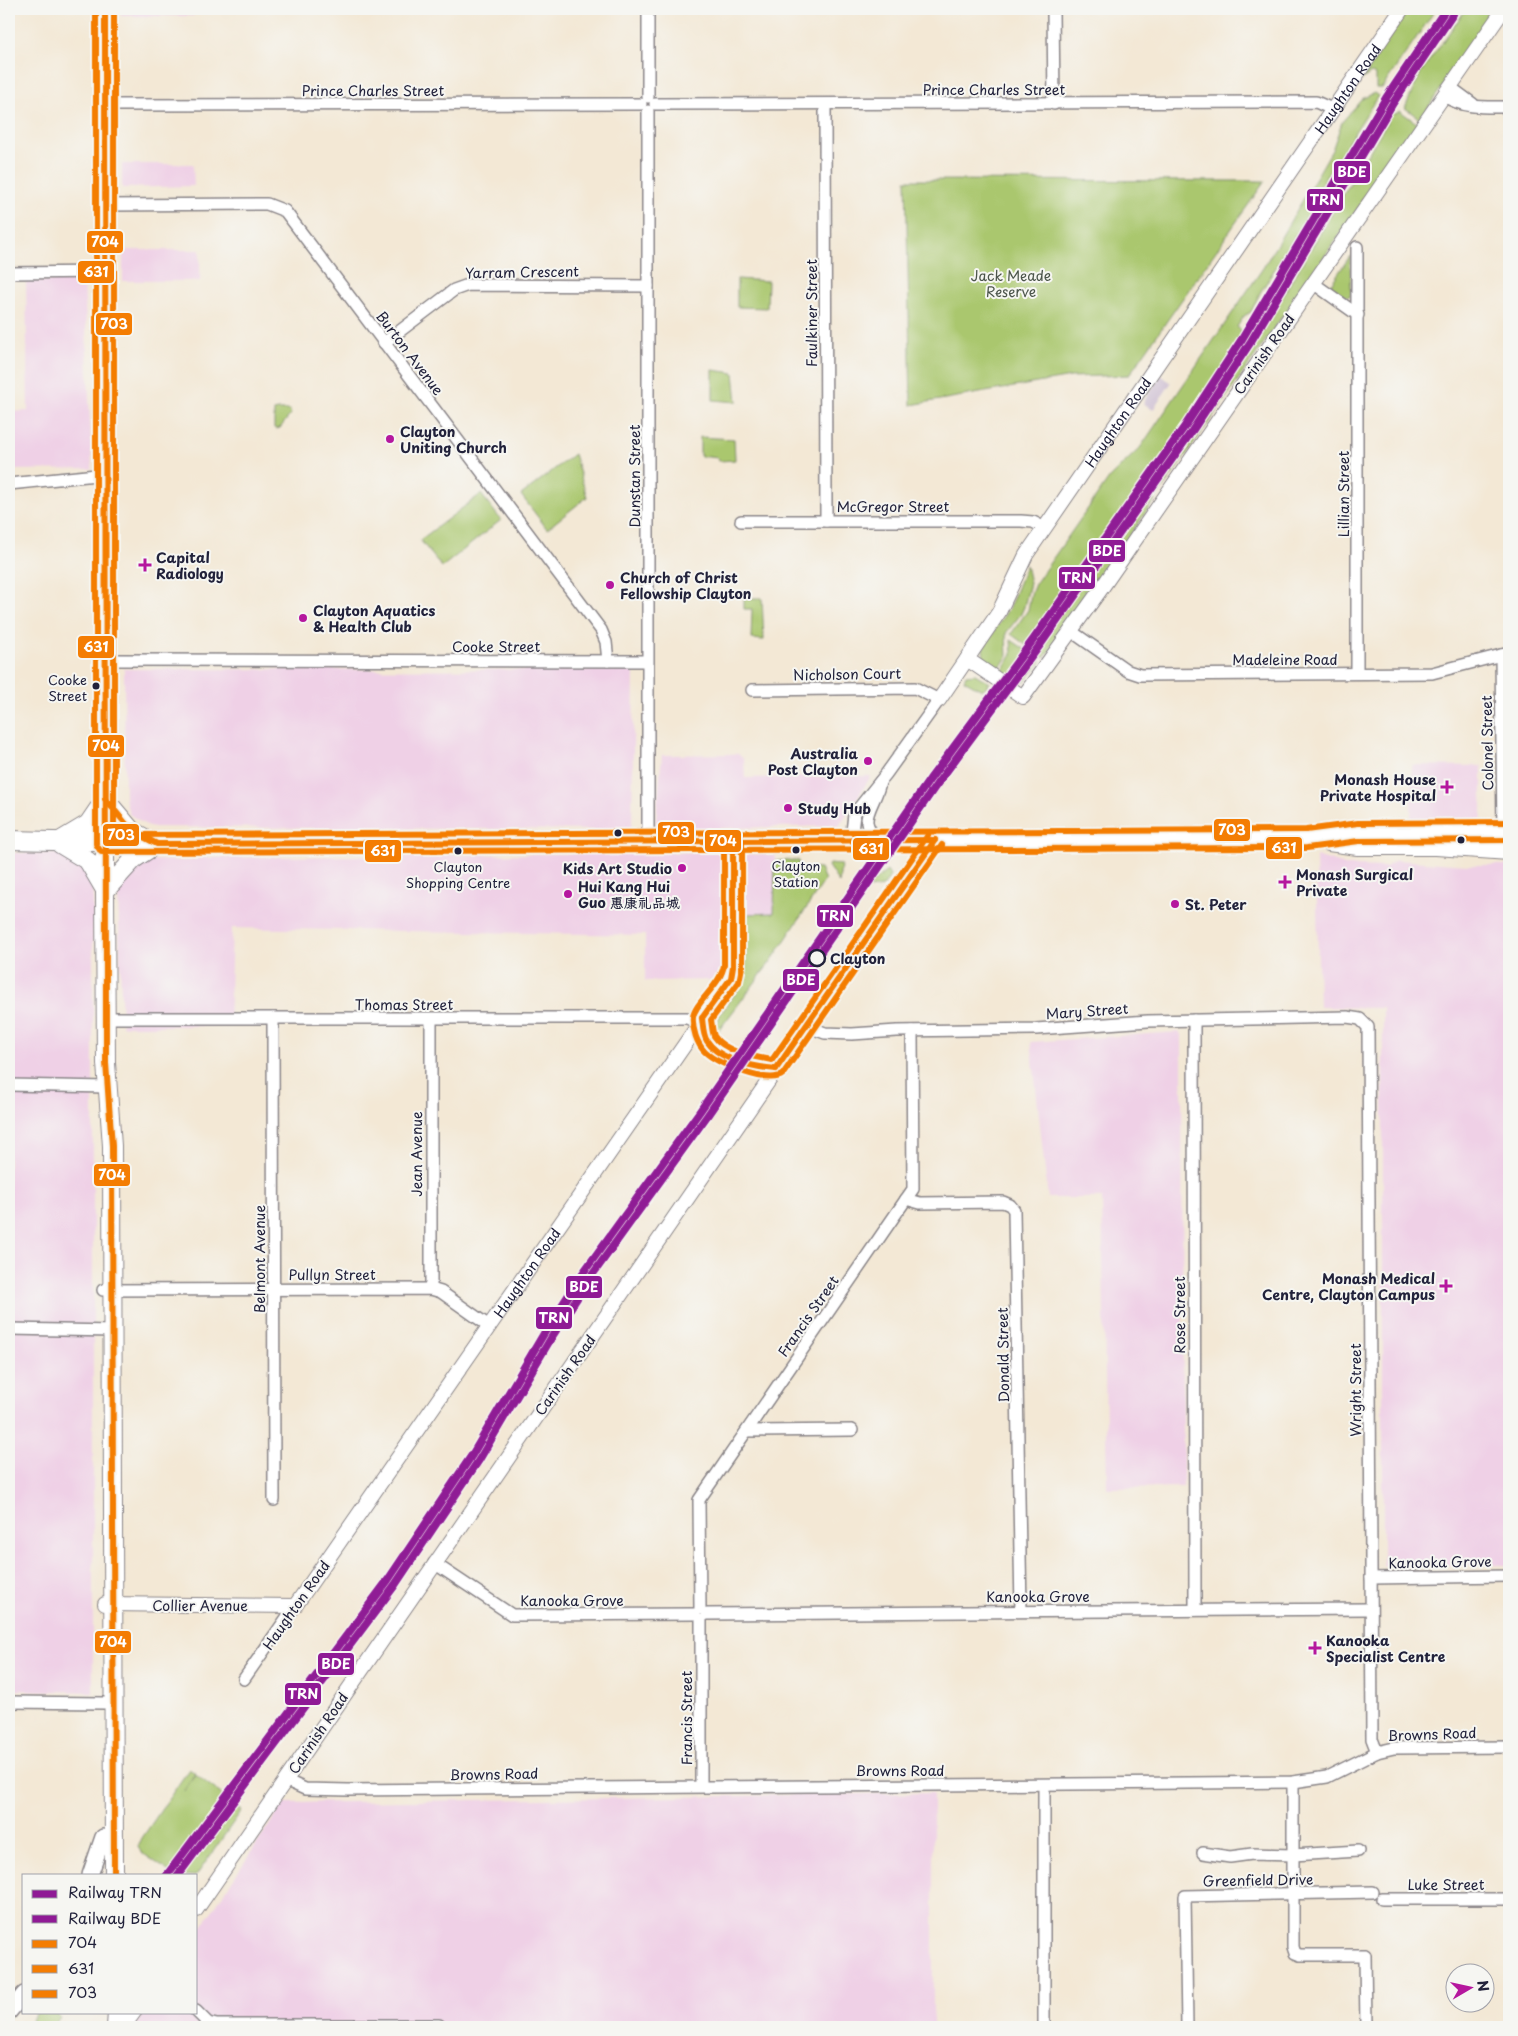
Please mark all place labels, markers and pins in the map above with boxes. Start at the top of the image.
place label: Clayton Uniting Church [400,421,507,458]
marker: Clayton Uniting Church [384,433,396,445]
place label: Capital Radiology [156,547,224,584]
marker: Capital Radiology [138,558,152,572]
place label: Church of Christ Fellowship Clayton [620,567,751,604]
marker: Church of Christ Fellowship Clayton [604,579,616,591]
place label: Clayton Aquatics & Health Club [313,600,436,637]
marker: Clayton Aquatics & Health Club [297,612,309,624]
place label: Cooke Street [48,670,87,705]
marker: Cooke Street [91,681,101,691]
place label: Australia Post Clayton [768,743,858,780]
marker: Australia Post Clayton [862,755,874,767]
place label: Monash House Private Hospital [1320,769,1436,806]
marker: Monash House Private Hospital [1440,780,1454,794]
place label: Study Hub [798,798,871,819]
marker: Study Hub [782,802,794,814]
unlabelled marker [613,828,623,838]
unlabelled marker [1456,835,1466,845]
marker: Clayton Station [791,845,801,855]
marker: Clayton Shopping Centre [453,846,463,856]
place label: Clayton Station [772,856,820,891]
place label: Clayton Shopping Centre [406,857,510,892]
place label: Kids Art Studio [563,858,672,879]
marker: Kids Art Studio [676,862,688,874]
place label: Monash Surgical Private [1296,864,1413,901]
marker: Monash Surgical Private [1278,875,1292,889]
place label: Hui Kang Hui Guo 惠康礼品城 [578,876,680,913]
marker: Hui Kang Hui Guo 惠康礼品城 [562,888,574,900]
place label: St. Peter [1185,894,1247,915]
marker: St. Peter [1169,898,1181,910]
place label: Clayton [830,948,886,969]
marker: Clayton [808,949,826,967]
place label: Monash Medical Centre, Clayton Campus [1262,1268,1435,1305]
marker: Monash Medical Centre, Clayton Campus [1439,1279,1453,1293]
place label: Kanooka Specialist Centre [1326,1630,1446,1667]
marker: Kanooka Specialist Centre [1308,1641,1322,1655]

